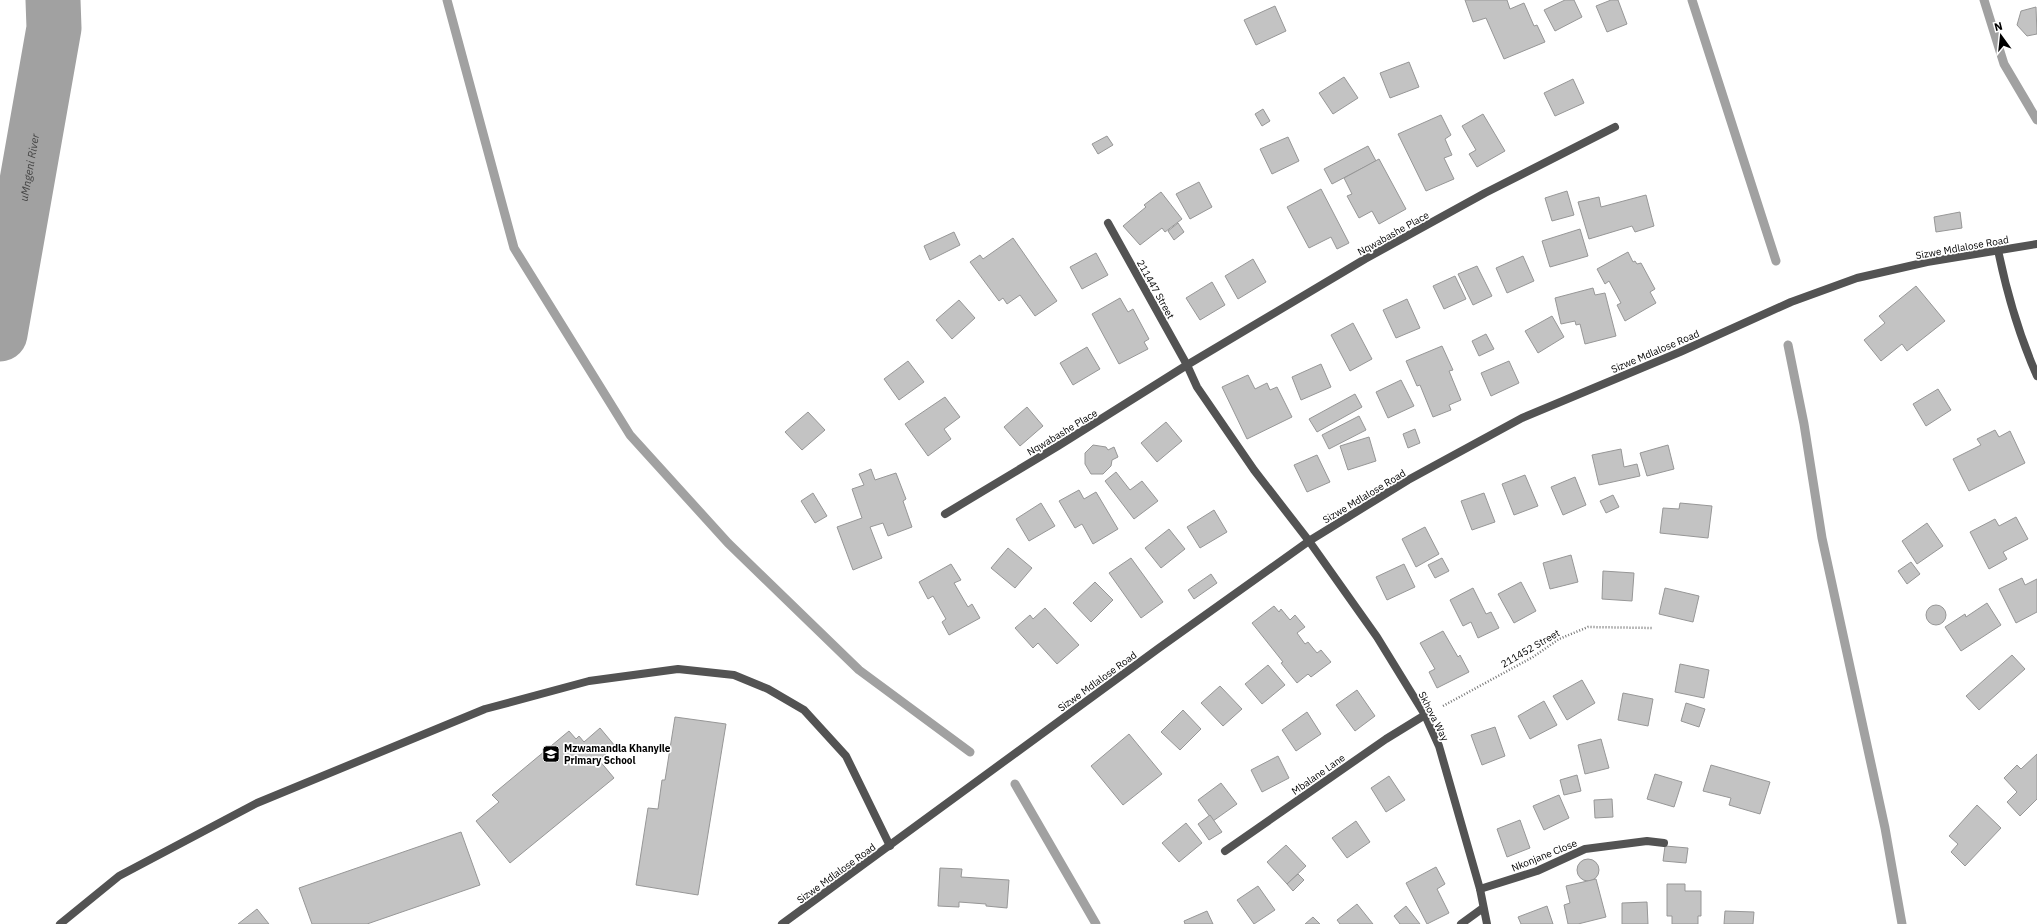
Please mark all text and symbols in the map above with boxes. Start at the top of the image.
north arrow [1981,16,2021,56]
text: N [1993,19,2004,34]
water label: uMngeni River [17,132,42,203]
street label: Nqwabashe Place [1355,208,1432,258]
street label: Sizwe Mdlalose Road [1914,233,2010,262]
street label: 211447 Street [1134,257,1177,322]
street label: Sizwe Mdlalose Road [1609,327,1701,376]
street label: Nqwabashe Place [1025,406,1100,459]
street label: Sizwe Mdlalose Road [1320,467,1408,526]
street label: 211452 Street [1499,626,1562,671]
street label: Sizwe Mdlalose Road [1055,648,1139,714]
street label: Skhova Way [1416,689,1452,743]
place label: Mzwamandla Khanyile Primary School [564,742,671,767]
school or university icon: Mzwamandla Khanyile Primary School [541,744,561,764]
street label: Mbalane Lane [1289,751,1348,798]
street label: Nkonjane Close [1509,836,1579,875]
street label: Sizwe Mdlalose Road [794,840,878,906]

